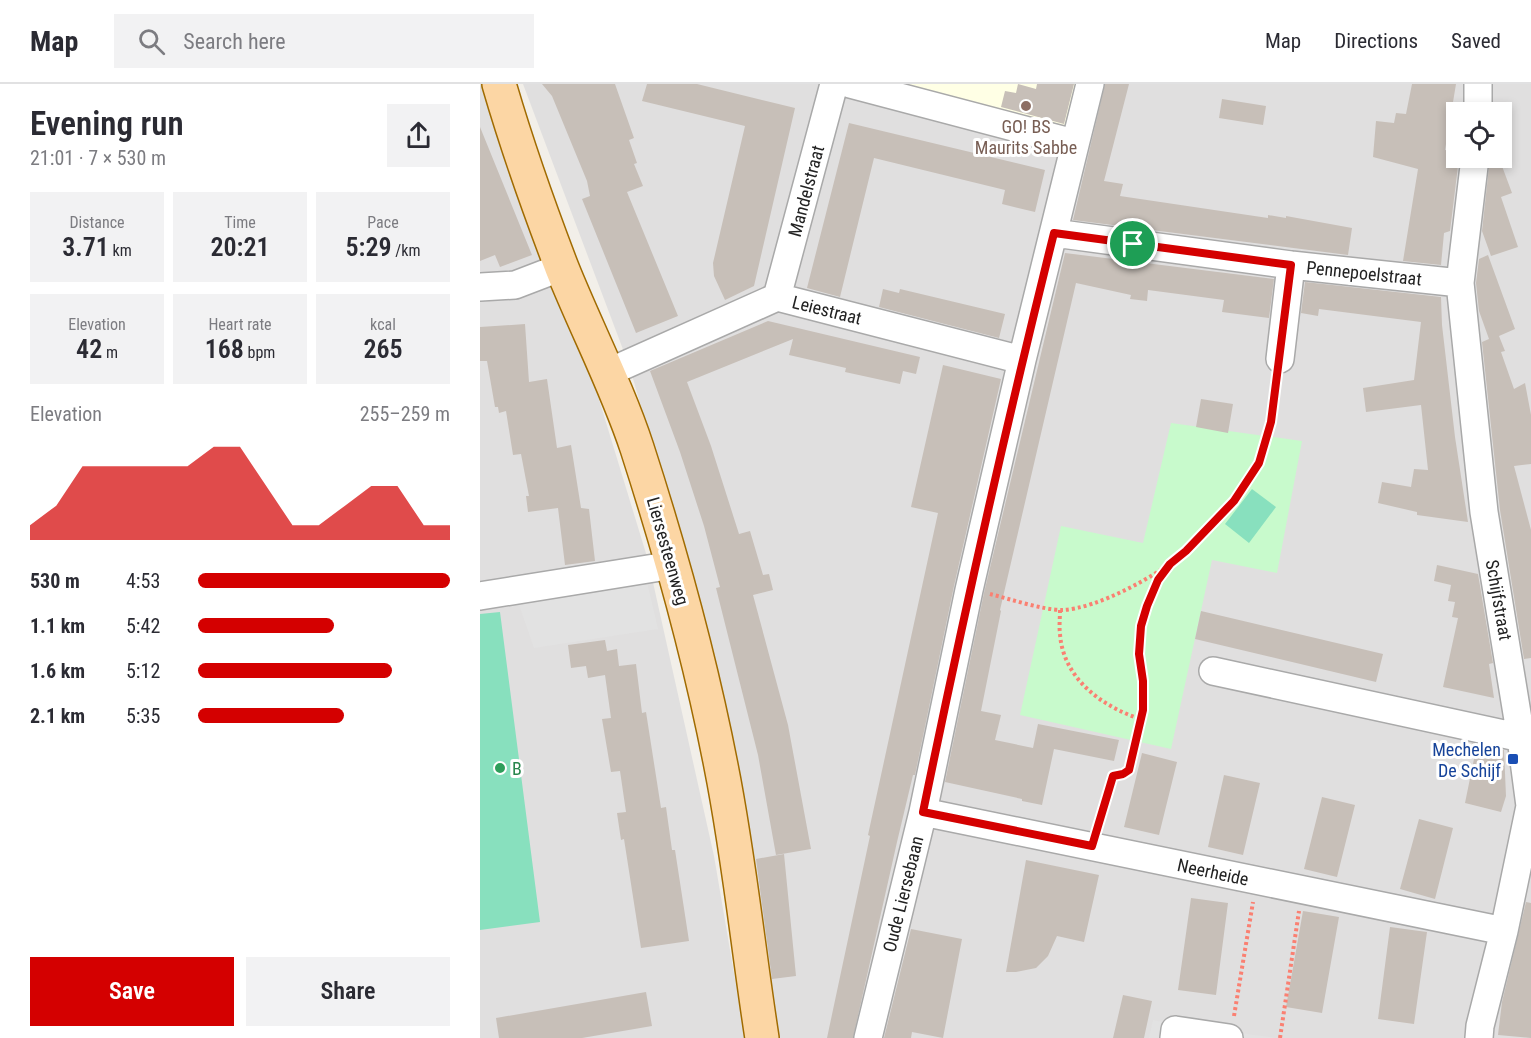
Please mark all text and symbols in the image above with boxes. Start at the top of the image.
search box [114,14,534,68]
text: Map [30,25,78,58]
icon: search [135,25,168,58]
text: Search here [183,29,286,54]
text: Map [1265,29,1301,53]
text: Directions [1334,29,1418,53]
text: Saved [1451,29,1501,53]
marker: GO! BS Maurits Sabbe [1019,99,1033,113]
map controls [1446,102,1512,168]
button: locate [1446,102,1512,168]
text: Evening run [30,104,184,143]
button: share [387,104,450,167]
place label: GO! BS Maurits Sabbe [975,116,1077,158]
street label: Mandelstraat [784,143,828,239]
text: 21:01 · 7 × 530 m [30,146,166,170]
text: Distance [69,213,125,232]
text: Time [224,213,256,232]
text: Pace [367,213,399,232]
pin [1107,218,1158,269]
icon: arrive [1116,227,1149,260]
text: 3.71 [62,232,109,262]
text: 20:21 [210,232,270,262]
text: 5:29 [346,232,392,262]
text: km [109,241,132,260]
text: /km [392,241,420,260]
street label: Pennepoelstraat [1305,256,1423,290]
street label: Leiestraat [790,291,864,329]
text: Elevation [68,315,126,334]
text: Heart rate [208,315,272,334]
text: kcal [370,315,396,334]
text: 42 [76,334,102,364]
text: 168 [205,334,244,364]
text: 265 [363,334,403,364]
text: m [102,343,118,362]
text: bpm [244,343,275,362]
text: Elevation [30,402,102,426]
text: 255–259 m [360,402,450,426]
street label: Liersesteenweg [643,495,693,607]
street label: Schijfstraat [1482,558,1516,642]
text: 530 m [30,569,80,593]
text: 4:53 [126,569,160,593]
text: 1.1 km [30,614,85,638]
text: 5:42 [126,614,160,638]
text: 1.6 km [30,659,85,683]
text: 5:12 [126,659,160,683]
text: 2.1 km [30,704,85,728]
text: 5:35 [126,704,160,728]
place label: Mechelen De Schijf [1432,739,1501,781]
marker: Mechelen De Schijf [1506,752,1520,766]
place label: B [512,758,522,779]
marker: B [493,761,507,775]
street label: Oude Liersebaan [878,834,928,954]
street label: Neerheide [1176,854,1250,890]
button: Save [30,957,234,1026]
button: Share [246,957,450,1026]

